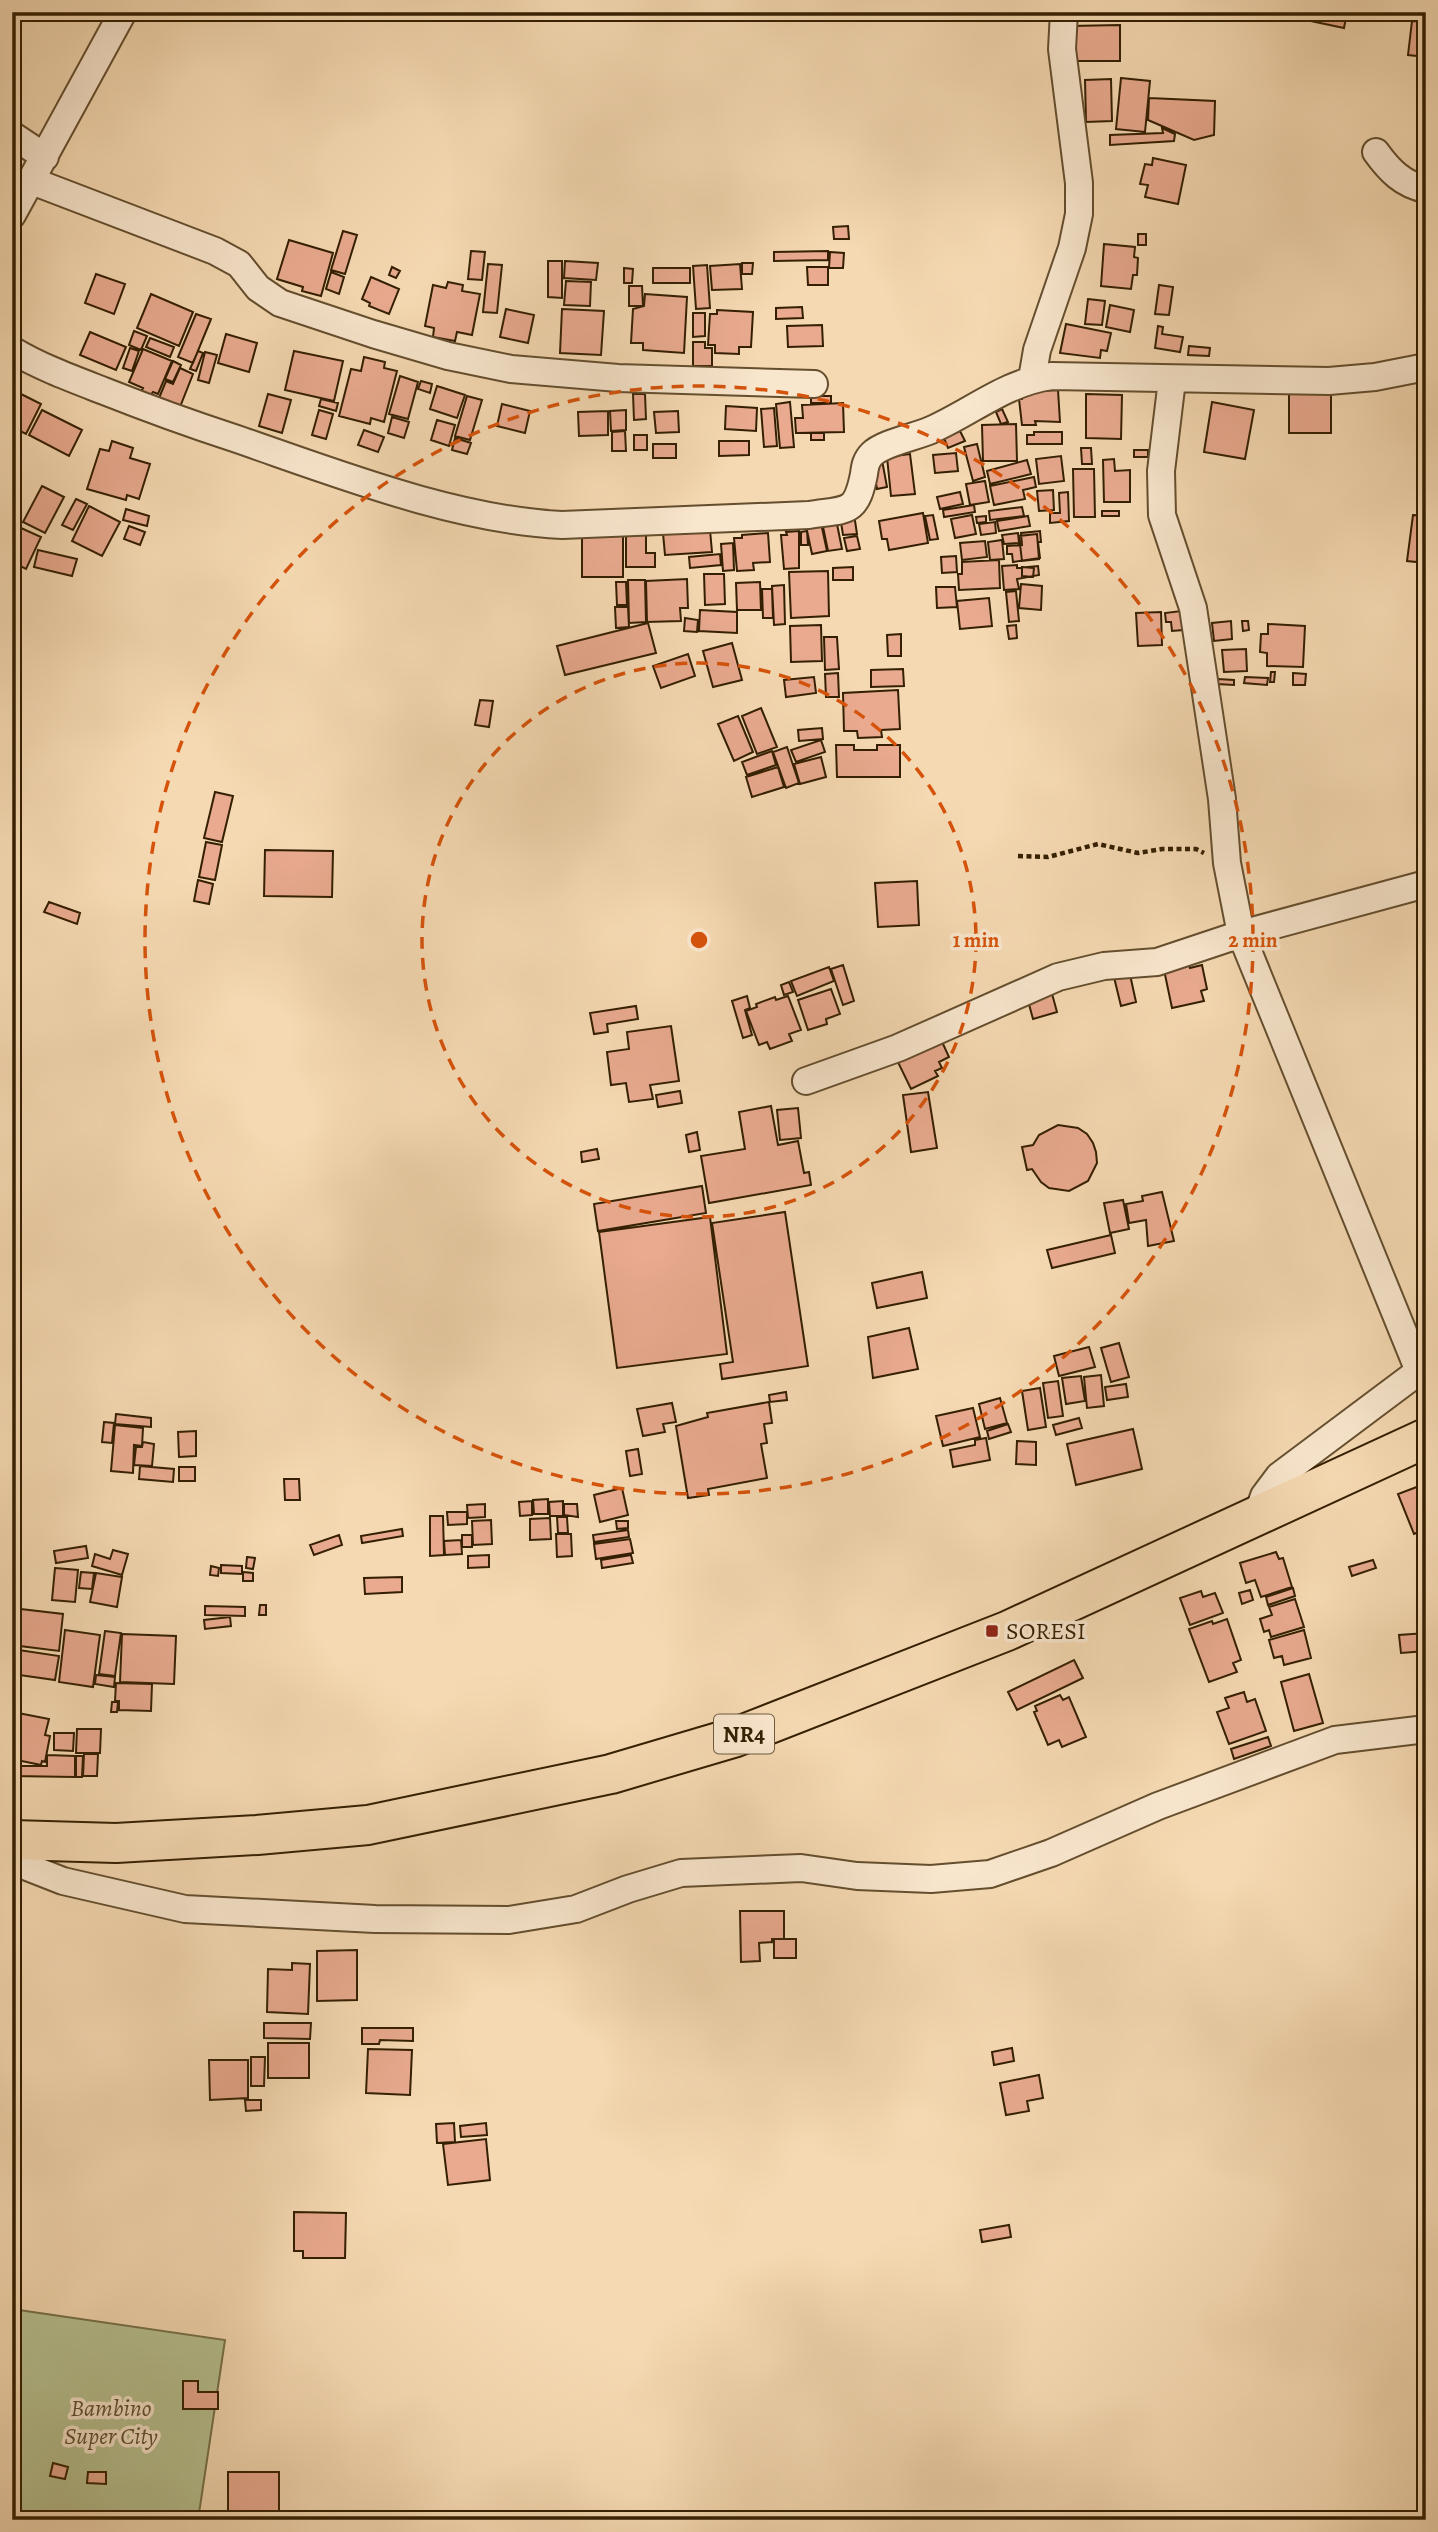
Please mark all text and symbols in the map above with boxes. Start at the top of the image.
text: 1 min [953,926,1000,954]
text: 2 min [1228,926,1278,954]
centre of rings [687,928,711,952]
place label: SORESI [1006,1615,1086,1647]
marker: SORESI [984,1623,1000,1639]
road number: NR4 [714,1714,774,1754]
park label: Bambino Super City [64,2392,158,2452]

